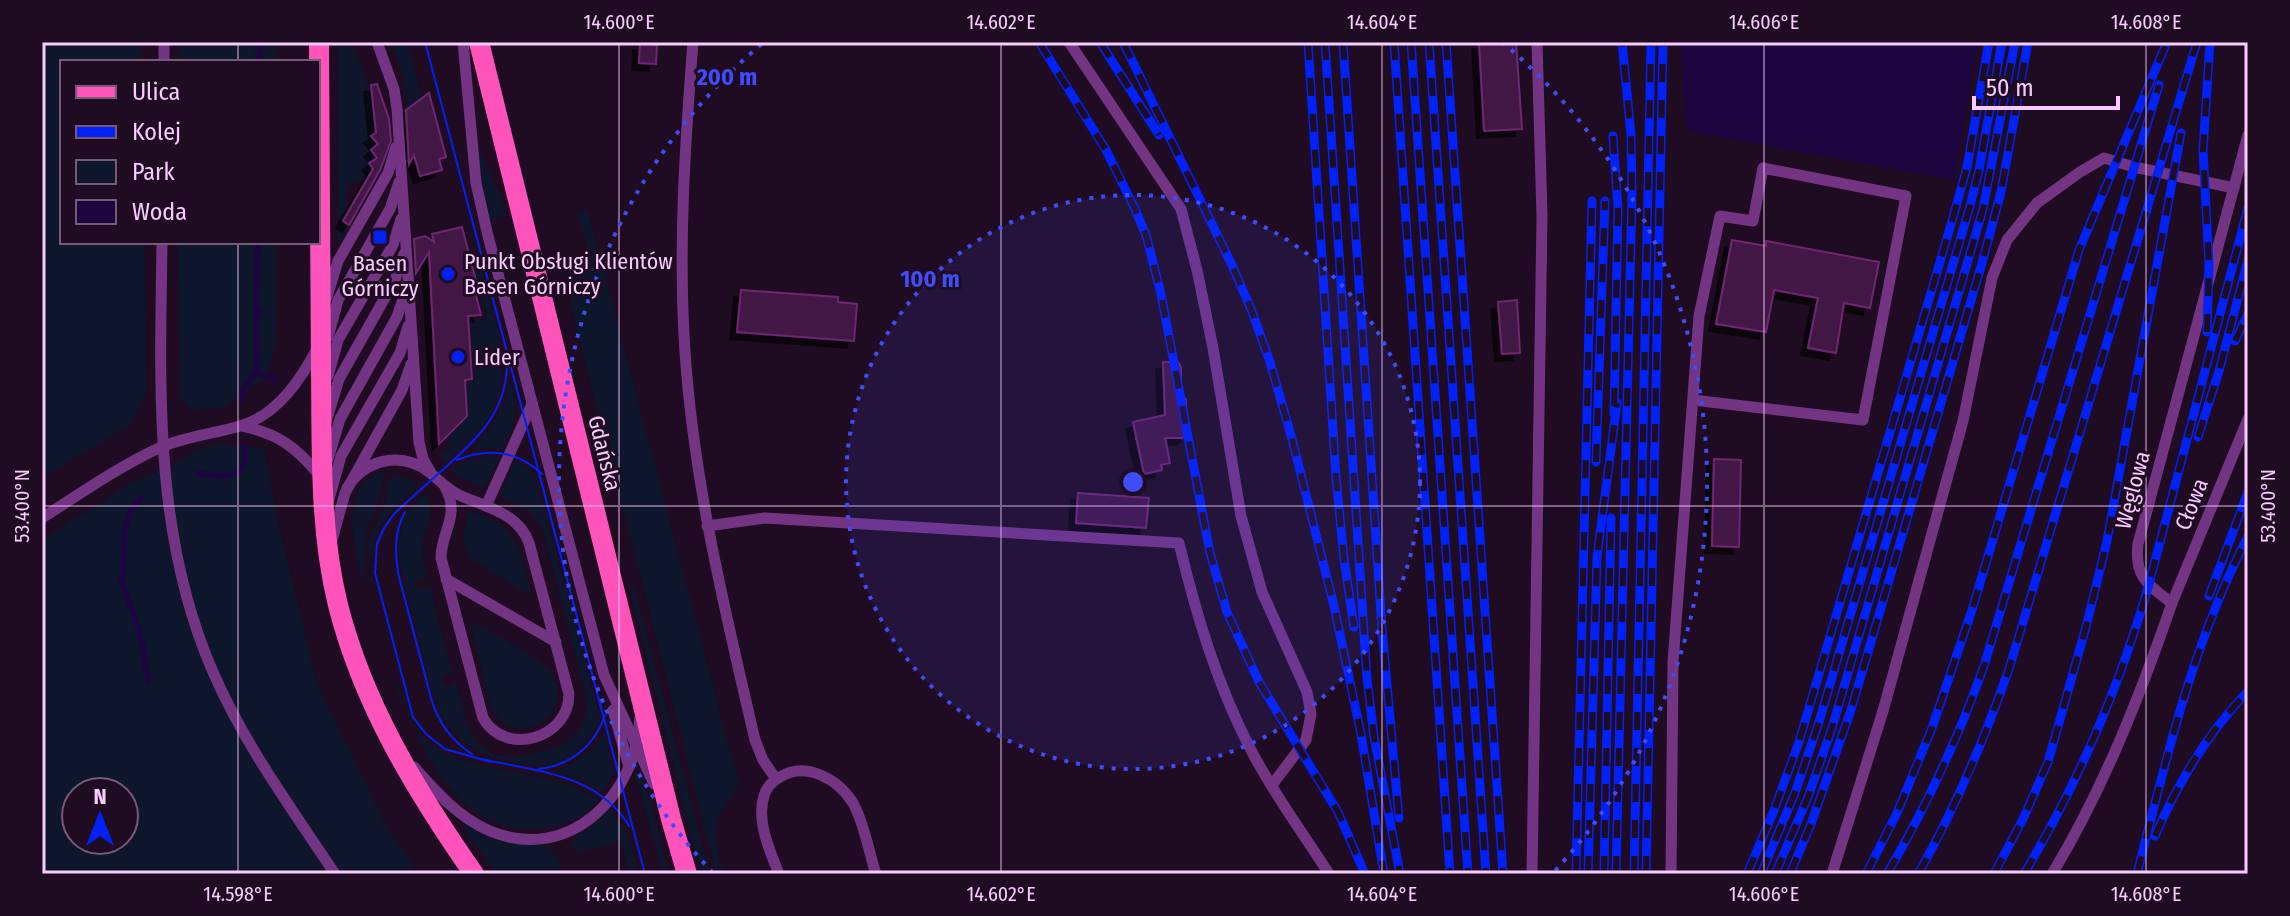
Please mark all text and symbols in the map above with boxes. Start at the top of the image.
text: 14.600°E [583,10,655,34]
text: 14.602°E [966,10,1036,34]
text: 14.604°E [1347,10,1417,34]
text: 14.606°E [1729,10,1799,34]
text: 14.608°E [2111,10,2181,34]
legend [60,60,320,244]
scale bar [1974,60,2118,110]
text: 200 m [696,63,757,91]
text: 50 m [1986,74,2034,102]
text: Ulica [132,78,180,106]
text: Kolej [132,118,181,146]
text: Park [132,158,175,186]
text: Woda [132,198,187,226]
marker: Basen Górniczy [371,228,389,246]
place label: Punkt Obsługi Klientów Basen Górniczy [464,248,673,300]
place label: Basen Górniczy [342,250,419,302]
marker: Punkt Obsługi Klientów Basen Górniczy [439,265,457,283]
text: 100 m [900,265,960,293]
place label: Lider [474,344,520,371]
marker: Lider [449,348,467,366]
street label: Gdańska [582,413,627,494]
street label: Węglowa [2109,448,2156,532]
centre of rings [1119,468,1147,496]
text: 53.400°N [10,469,34,543]
text: 53.400°N [2256,469,2280,543]
street label: Cłowa [2169,474,2214,534]
north arrow [60,776,140,856]
text: N [93,783,107,810]
text: 14.598°E [203,882,273,906]
text: 14.600°E [583,882,655,906]
text: 14.602°E [966,882,1036,906]
text: 14.604°E [1347,882,1417,906]
text: 14.606°E [1729,882,1799,906]
text: 14.608°E [2111,882,2181,906]

